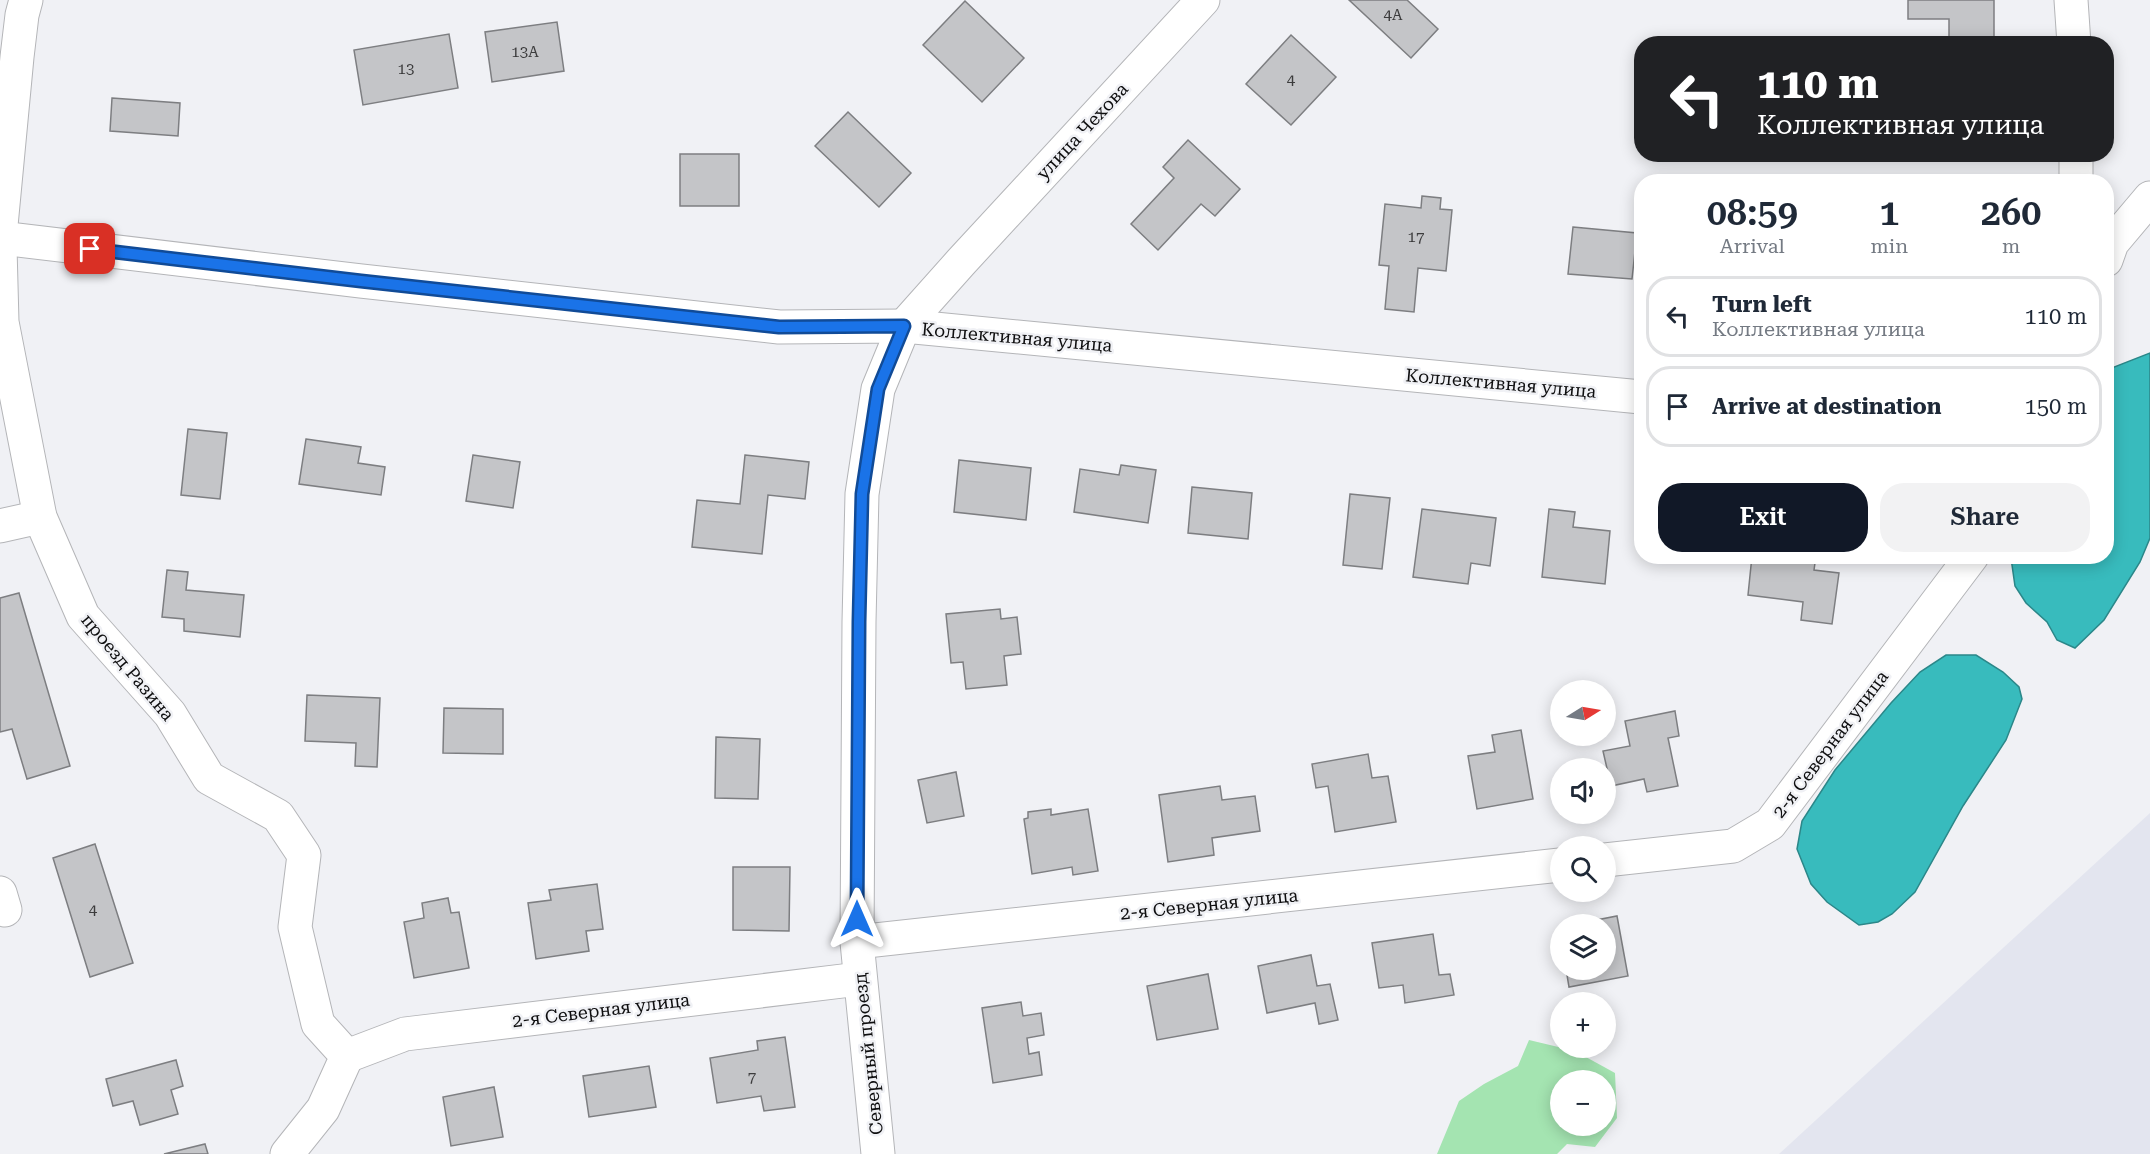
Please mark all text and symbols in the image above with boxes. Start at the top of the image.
house number: 4А [1384,6,1403,24]
house number: 13А [511,43,539,61]
text: 110 m [1757,59,1879,108]
house number: 13 [398,60,414,78]
icon: left [1658,60,1736,138]
house number: 4 [1287,71,1296,89]
street label: улица Чехова [1032,78,1132,184]
text: Коллективная улица [1757,109,2044,141]
text: 08:59 [1707,192,1798,234]
text: 1 [1879,192,1899,234]
text: 260 [1981,192,2041,234]
pin [64,223,115,274]
house number: 17 [1408,228,1424,246]
icon: arrive [73,232,106,265]
text: Arrival [1720,234,1785,258]
text: min [1871,234,1908,258]
text: m [2002,234,2020,258]
text: Turn left [1712,292,1812,317]
icon: left [1661,300,1694,333]
text: 110 m [2024,304,2087,329]
text: Коллективная улица [1712,317,1925,341]
street label: Коллективная улица [921,318,1114,356]
street label: Коллективная улица [1405,364,1598,402]
icon: arrive [1661,390,1694,423]
text: Arrive at destination [1712,394,1941,419]
text: 150 m [2024,394,2087,419]
button: Exit [1658,483,1868,552]
button: Share [1880,483,2090,552]
street label: проезд Разина [77,609,179,725]
street label: 2-я Северная улица [1768,666,1892,822]
north arrow [1550,680,1616,746]
map controls [1550,680,1616,1136]
button: sound [1550,758,1616,824]
button: search [1550,836,1616,902]
street label: 2-я Северная улица [1119,884,1299,924]
position arrow [825,887,889,951]
house number: 4 [89,901,98,919]
button: layers [1550,914,1616,980]
street label: Северный проезд [849,972,887,1136]
street label: 2-я Северная улица [511,989,691,1031]
button: + [1550,992,1616,1058]
house number: 7 [748,1068,756,1086]
button: − [1550,1070,1616,1136]

